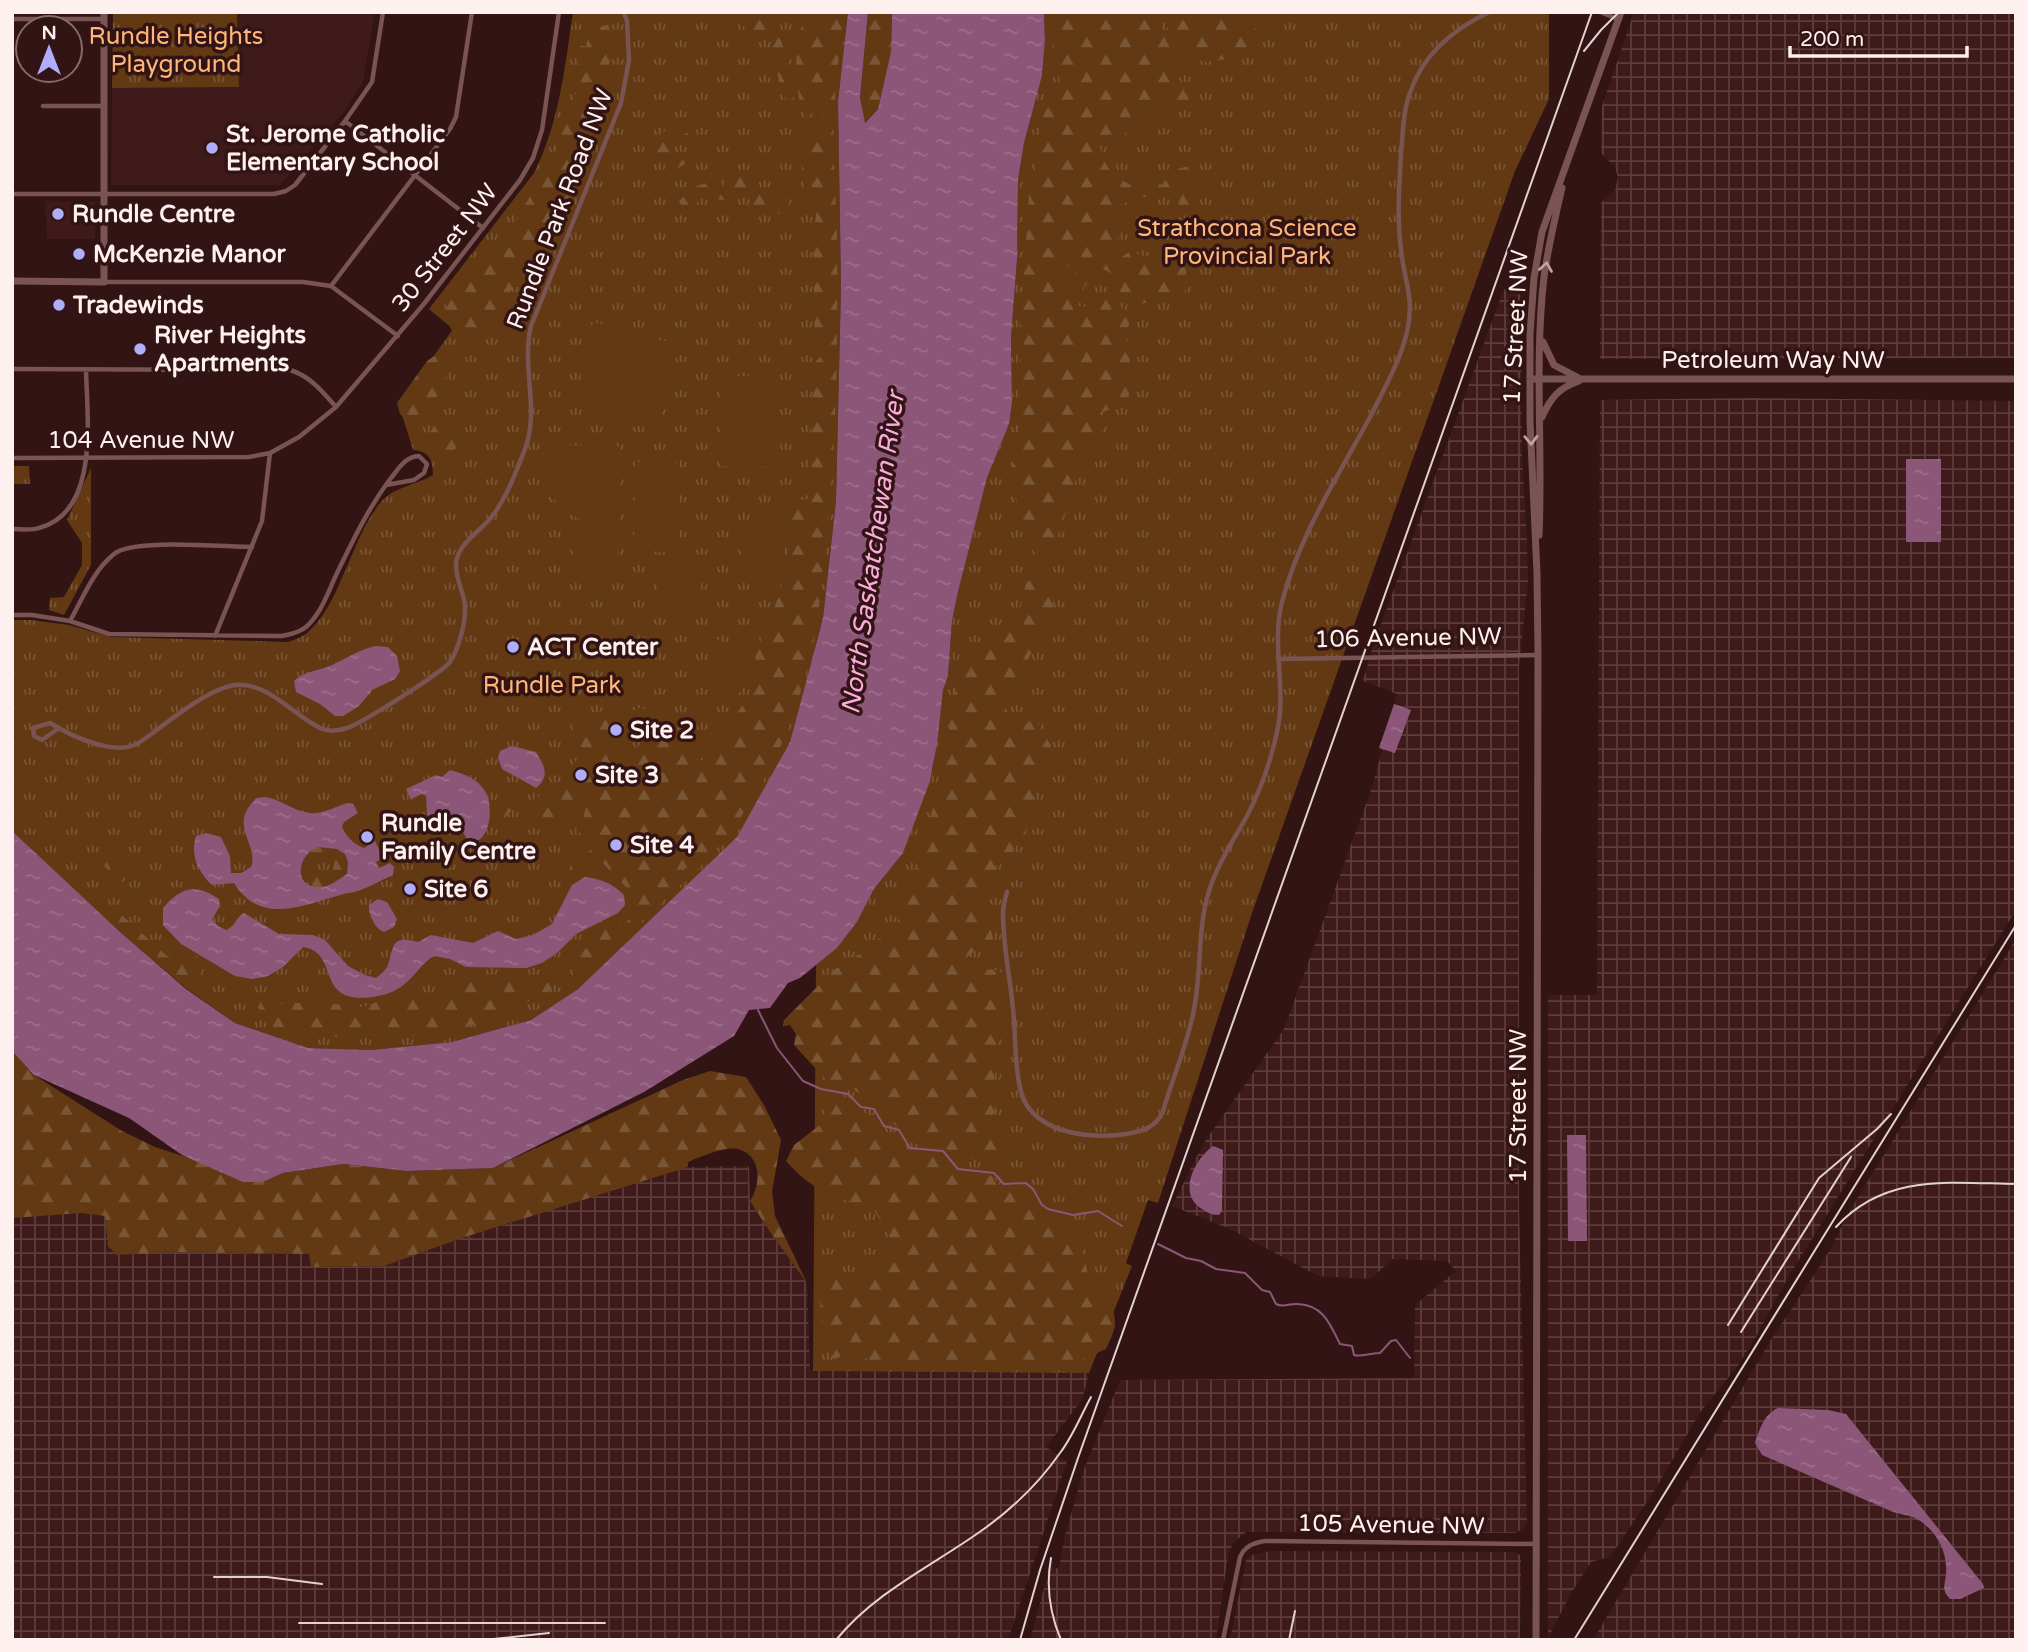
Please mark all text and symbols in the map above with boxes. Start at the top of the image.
north arrow [14,14,84,84]
scale bar [1790,14,1967,58]
text: N [41,22,57,44]
park label: Rundle Heights Playground [89,22,263,79]
text: 200 m [1800,27,1864,52]
street label: Rundle Park Road NW [501,85,619,333]
place label: St. Jerome Catholic Elementary School [226,120,445,177]
marker: St. Jerome Catholic Elementary School [204,140,220,156]
street label: 30 Street NW [386,178,504,318]
place label: Rundle Centre [72,200,235,229]
marker: Rundle Centre [50,206,66,222]
park label: Strathcona Science Provincial Park [1137,214,1357,271]
place label: McKenzie Manor [93,240,287,269]
marker: McKenzie Manor [71,246,87,262]
street label: 17 Street NW [1497,249,1535,405]
one-way arrow [1538,261,1553,273]
place label: Tradewinds [72,291,204,320]
marker: Tradewinds [51,297,67,313]
place label: River Heights Apartments [154,321,306,378]
marker: River Heights Apartments [132,341,148,357]
street label: Petroleum Way NW [1661,346,1885,375]
water label: North Saskatchewan River [835,387,911,716]
street label: 104 Avenue NW [47,426,235,455]
one-way arrow [1523,434,1538,445]
street label: 106 Avenue NW [1314,622,1502,654]
place label: ACT Center [527,633,659,662]
marker: ACT Center [505,639,521,655]
park label: Rundle Park [483,671,621,700]
place label: Site 2 [630,716,694,745]
marker: Site 2 [608,722,624,738]
place label: Site 3 [595,761,659,790]
marker: Site 3 [573,767,589,783]
place label: Rundle Family Centre [381,809,537,866]
marker: Rundle Family Centre [359,829,375,845]
place label: Site 4 [630,831,694,860]
marker: Site 4 [608,837,624,853]
place label: Site 6 [424,875,488,904]
marker: Site 6 [402,881,418,897]
street label: 17 Street NW [1504,1029,1533,1183]
street label: 105 Avenue NW [1297,1509,1485,1541]

